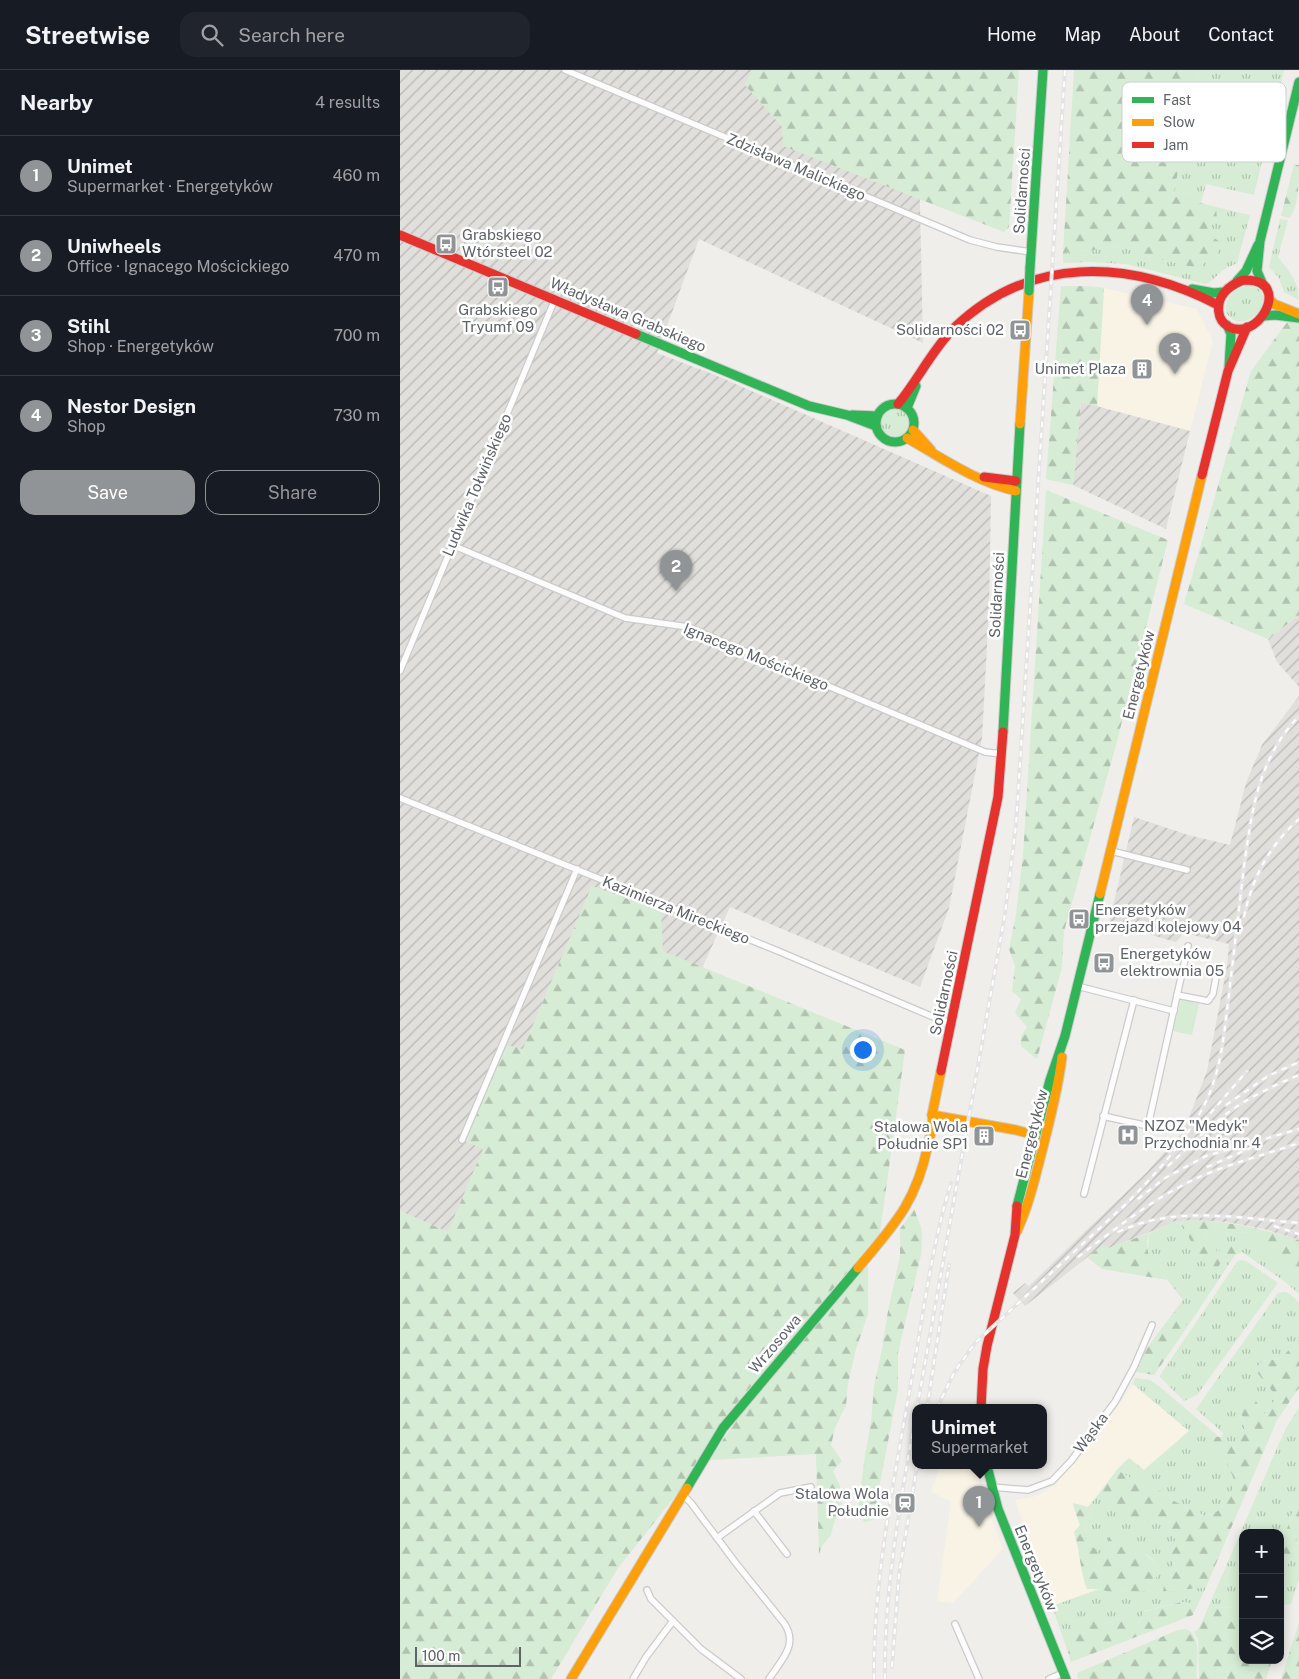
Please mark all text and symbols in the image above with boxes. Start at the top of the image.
search box [180,12,530,57]
text: Streetwise [25,21,150,49]
icon: search [198,21,226,49]
text: Search here [238,24,345,46]
text: Home [987,24,1037,45]
text: Map [1065,24,1101,45]
text: About [1129,24,1180,45]
text: Contact [1208,24,1274,45]
legend [1122,82,1286,162]
text: Nearby [20,90,93,115]
text: Fast [1163,92,1191,108]
text: 4 results [315,93,380,112]
text: Slow [1163,114,1195,130]
street label: Zdzisława Malickiego [724,130,868,204]
text: Jam [1163,137,1188,153]
street label: Solidarności [1010,147,1033,235]
text: Unimet [67,155,133,177]
text: 1 [33,166,39,185]
text: 460 m [333,166,380,185]
text: Supermarket · Energetyków [67,177,273,196]
place label: Grabskiego Wtórsteel 02 [462,226,553,260]
bus stop icon: Grabskiego Wtórsteel 02 [434,232,458,256]
text: Uniwheels [67,235,161,257]
text: 2 [31,246,41,265]
text: 470 m [333,246,380,265]
text: Office · Ignacego Mościckiego [67,257,289,276]
street label: Władysława Grabskiego [548,274,709,355]
bus stop icon: Grabskiego Tryumf 09 [486,275,510,299]
pin: 4 [1131,284,1163,325]
place label: Grabskiego Tryumf 09 [458,301,538,335]
text: Stihl [67,315,110,337]
bus stop icon: Solidarności 02 [1008,318,1032,342]
place label: Solidarności 02 [896,321,1004,338]
text: 3 [31,326,41,345]
text: 700 m [334,326,380,345]
pin: 3 [1159,333,1191,374]
text: Shop · Energetyków [67,337,214,356]
building icon: Unimet Plaza [1130,357,1154,381]
place label: Unimet Plaza [1035,360,1126,377]
text: Nestor Design [67,395,196,417]
text: 4 [31,406,41,425]
text: 730 m [333,406,380,425]
street label: Ludwika Tołwińskiego [439,411,514,559]
text: Shop [67,417,106,436]
button: Save [20,470,195,515]
button: Share [205,470,380,515]
pin: 2 [660,550,692,591]
street label: Solidarności [986,551,1007,638]
street label: Ignacego Mościckiego [681,620,831,693]
street label: Energetyków [1119,628,1158,721]
street label: Kazimierza Mireckiego [600,872,752,947]
place label: Energetyków przejazd kolejowy 04 [1095,901,1241,935]
bus stop icon: Energetyków przejazd kolejowy 04 [1067,907,1091,931]
place label: Energetyków elektrownia 05 [1120,945,1224,979]
street label: Solidarności [926,949,961,1037]
bus stop icon: Energetyków elektrownia 05 [1092,951,1116,975]
your location [850,1037,876,1063]
street label: Energetyków [1012,1087,1051,1180]
place label: NZOZ "Medyk" Przychodnia nr 4 [1144,1117,1261,1151]
place label: Stalowa Wola Południe SP1 [874,1118,968,1152]
hospital icon: NZOZ "Medyk" Przychodnia nr 4 [1116,1123,1140,1147]
building icon: Stalowa Wola Południe SP1 [972,1124,996,1148]
street label: Wrzosowa [745,1311,804,1377]
popup [912,1404,1047,1469]
street label: Wąska [1070,1409,1111,1456]
text: Unimet [931,1416,997,1438]
text: Supermarket [931,1438,1028,1457]
place label: Stalowa Wola Południe [795,1485,889,1519]
pin: 1 [963,1486,995,1527]
station icon: Stalowa Wola Południe [893,1491,917,1515]
street label: Energetyków [1012,1522,1062,1614]
map controls [1239,1529,1284,1664]
button: + [1239,1529,1284,1574]
button: − [1239,1574,1284,1619]
button: layers [1239,1619,1284,1664]
scale bar [415,1644,521,1667]
text: 100 m [422,1648,460,1664]

